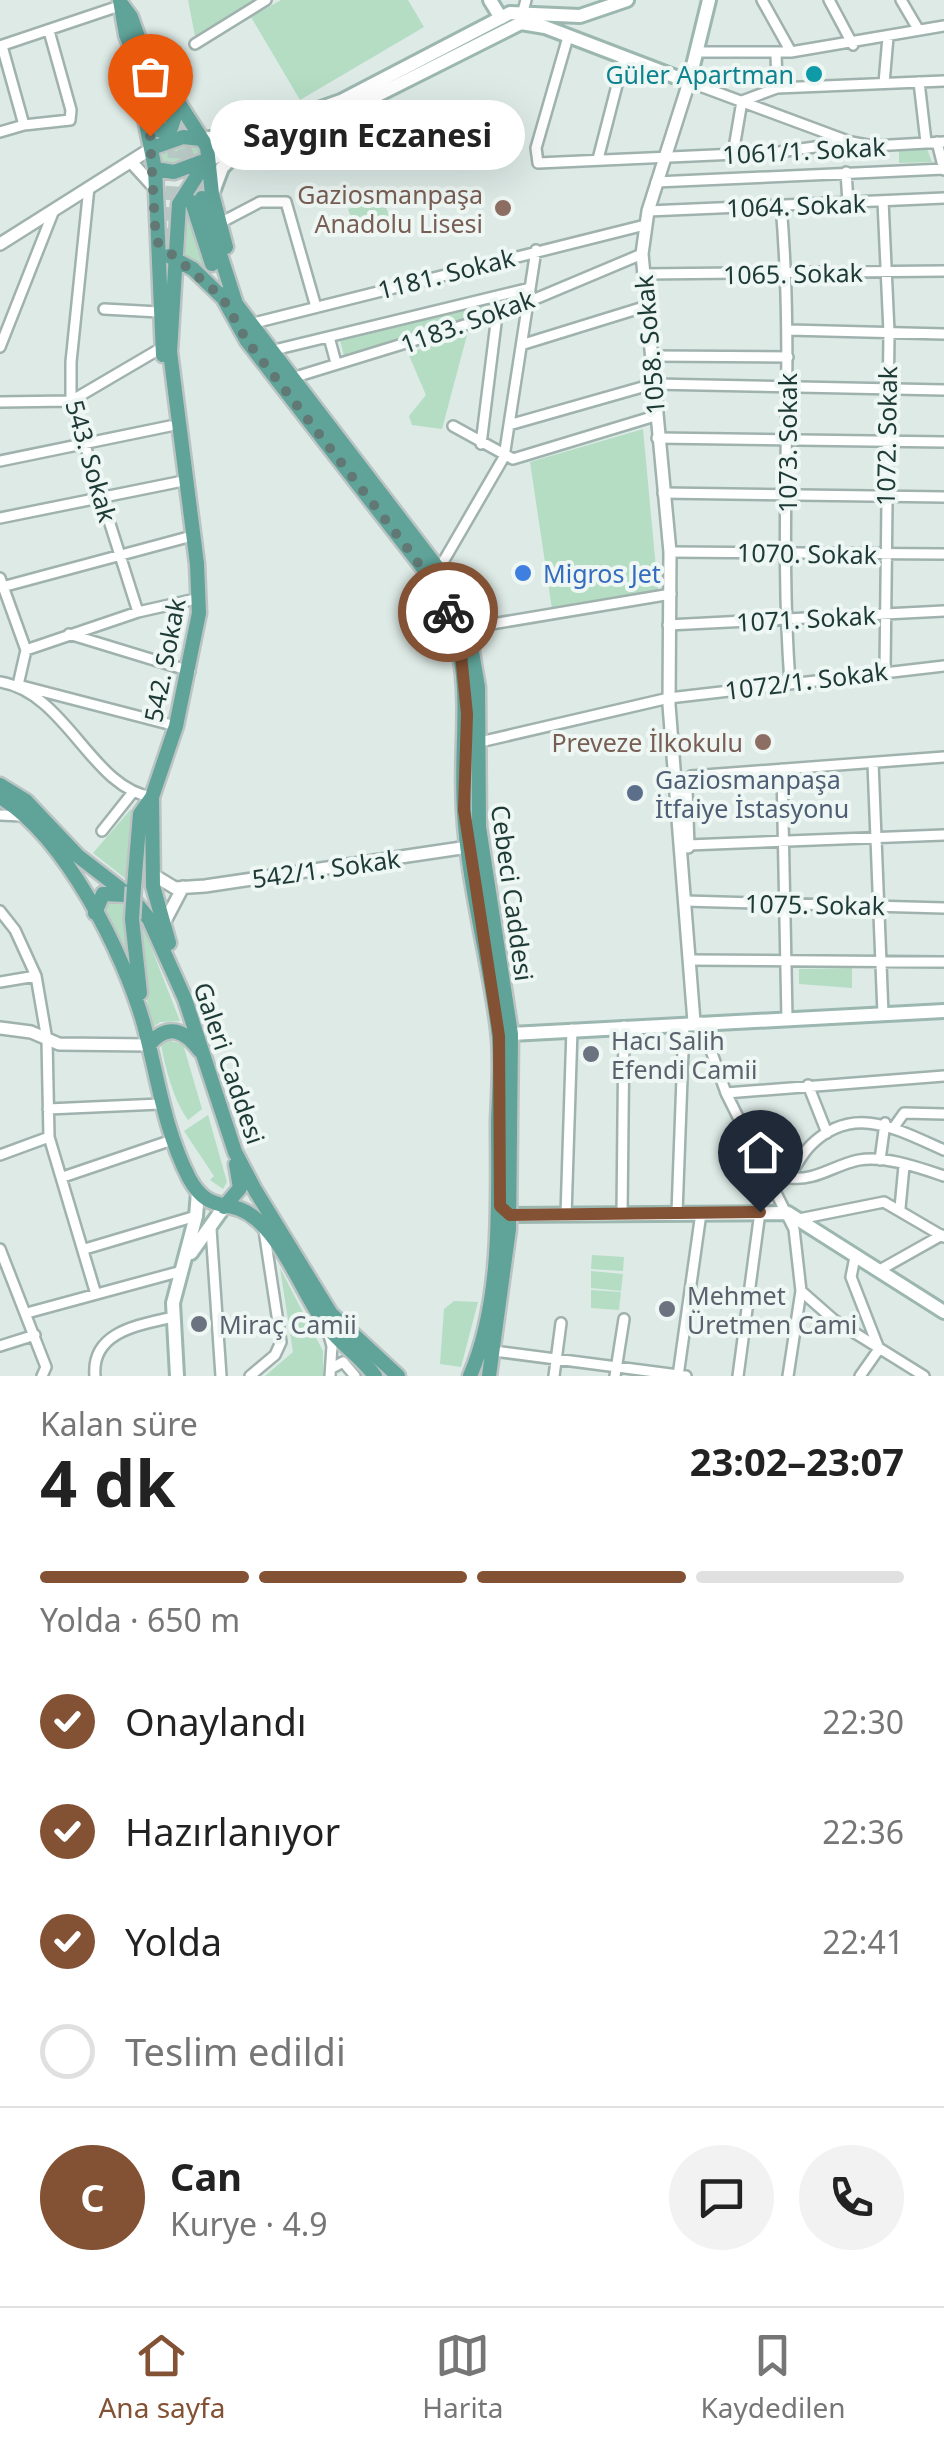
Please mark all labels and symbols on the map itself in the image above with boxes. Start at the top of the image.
pin [108,34,193,137]
place label: Güler Apartman [605,57,794,91]
marker: Güler Apartman [803,63,825,85]
callout: Saygın Eczanesi [210,101,525,171]
street label: 1061/1. Sokak [721,129,887,171]
place label: Gaziosmanpaşa Anadolu Lisesi [297,177,483,240]
street label: 1064. Sokak [725,186,867,224]
marker: Gaziosmanpaşa Anadolu Lisesi [492,197,514,219]
street label: 1181. Sokak [374,239,519,306]
street label: 1065. Sokak [723,255,864,291]
street label: 1058. Sokak [626,273,672,416]
street label: 1183. Sokak [395,281,539,361]
street label: 1072. Sokak [868,365,904,506]
street label: 1073. Sokak [770,372,804,513]
street label: 543. Sokak [58,396,126,527]
street label: 1070. Sokak [737,535,878,571]
place label: Migros Jet [543,556,661,590]
courier [398,562,498,662]
marker: Migros Jet [512,562,534,584]
street label: 542. Sokak [135,594,193,725]
street label: 1071. Sokak [735,597,877,639]
street label: 1072/1. Sokak [723,653,890,707]
place label: Preveze İlkokulu [551,725,743,759]
marker: Preveze İlkokulu [752,731,774,753]
place label: Gaziosmanpaşa İtfaiye İstasyonu [655,762,849,825]
marker: Gaziosmanpaşa İtfaiye İstasyonu [624,782,646,804]
street label: Cebeci Caddesi [484,803,542,983]
street label: 542/1. Sokak [250,841,403,895]
street label: 1075. Sokak [745,886,886,922]
street label: Galeri Caddesi [186,977,274,1149]
place label: Hacı Salih Efendi Camii [611,1023,757,1086]
marker: Hacı Salih Efendi Camii [580,1043,602,1065]
pin [718,1110,803,1213]
place label: Mehmet Üretmen Cami [687,1278,857,1341]
marker: Mehmet Üretmen Cami [656,1298,678,1320]
place label: Miraç Camii [219,1307,357,1341]
marker: Miraç Camii [188,1313,210,1335]

